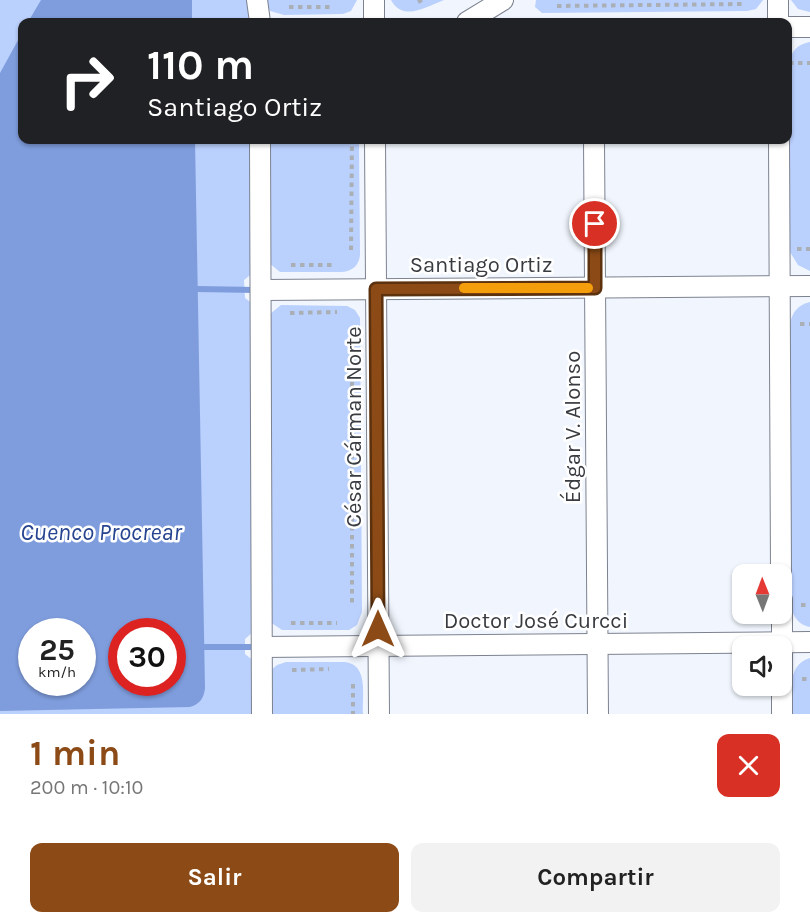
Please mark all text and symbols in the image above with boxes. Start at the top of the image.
text: 110 m [147,40,254,90]
icon: right [48,42,126,120]
text: Santiago Ortiz [147,91,322,123]
pin [569,198,620,249]
icon: arrive [578,207,611,240]
street label: Santiago Ortiz [410,252,552,278]
street label: César Cárman Norte [341,327,367,527]
street label: Édgar V. Alonso [559,351,586,503]
water label: Cuenco Procrear [20,518,182,546]
north arrow [732,564,792,624]
map controls [732,564,792,696]
position arrow [346,597,410,661]
street label: Doctor José Curcci [444,608,628,634]
speed limit sign: 30 [108,618,186,696]
text: 25 [39,632,75,668]
button: sound [732,636,792,696]
text: km/h [38,663,76,681]
text: 1 min [30,732,120,774]
button: close [717,734,780,797]
text: 200 m · 10:10 [30,776,143,799]
button: Salir [30,843,399,912]
button: Compartir [411,843,780,912]

